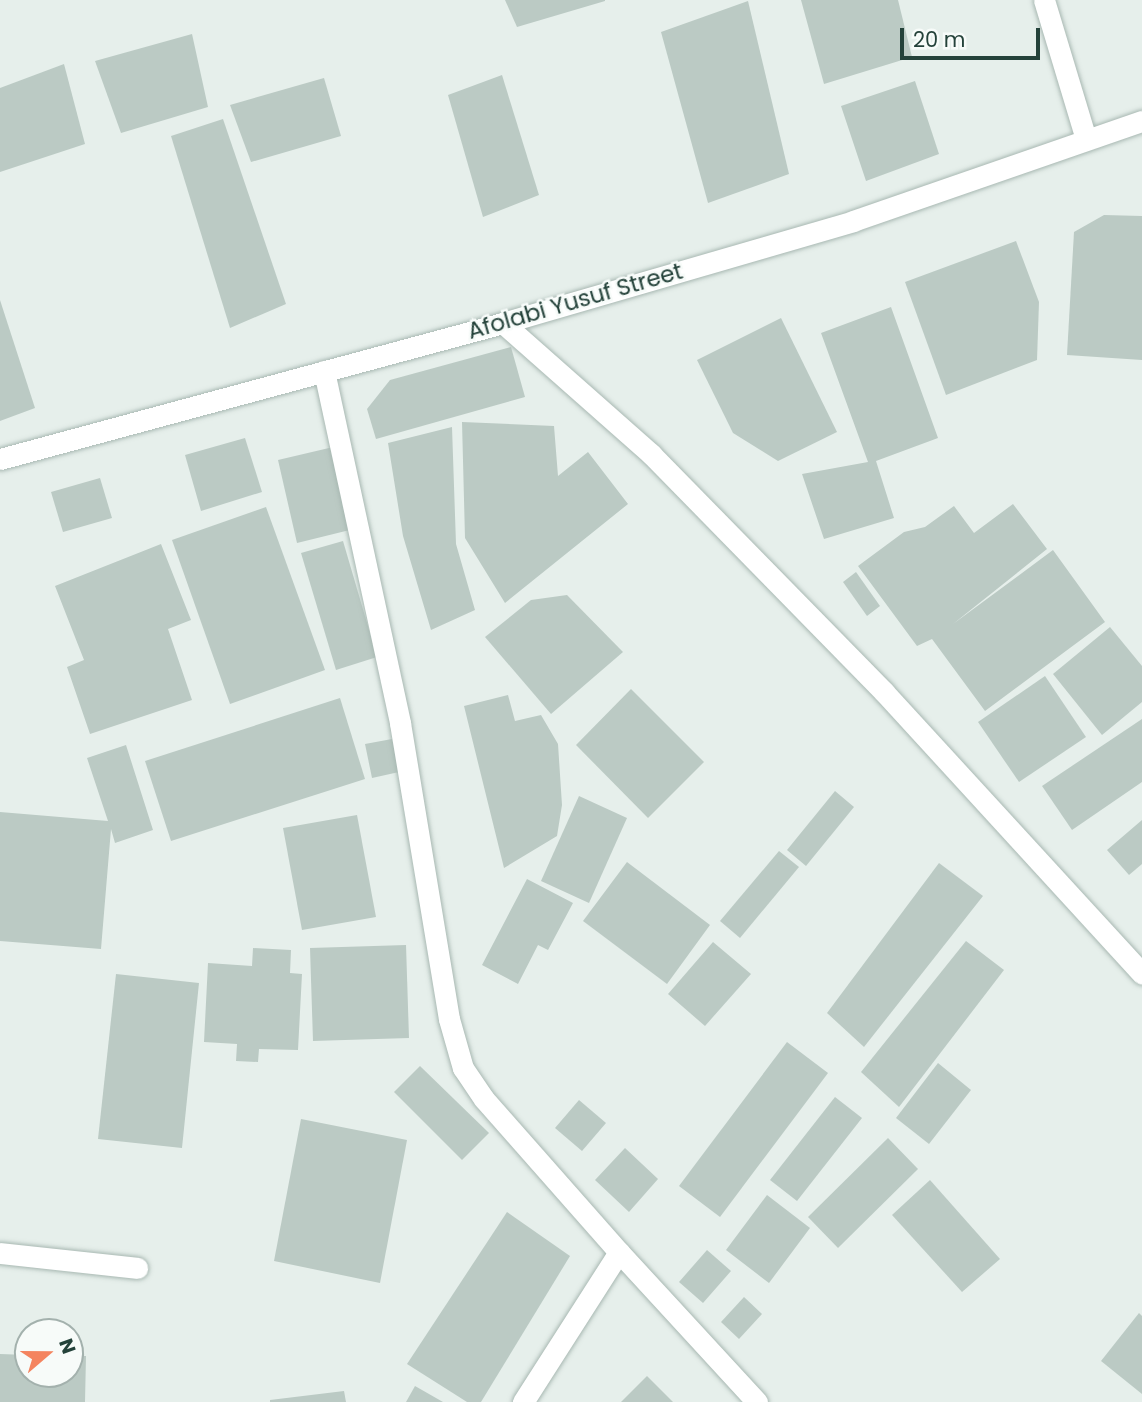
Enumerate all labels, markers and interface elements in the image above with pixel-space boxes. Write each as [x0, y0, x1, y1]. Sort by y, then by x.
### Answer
scale bar [904, 14, 1044, 58]
text: 20 m [913, 25, 966, 54]
street label: Afolabi Yusuf Street [464, 257, 686, 345]
north arrow [14, 1318, 84, 1388]
text: N [52, 1335, 82, 1358]

